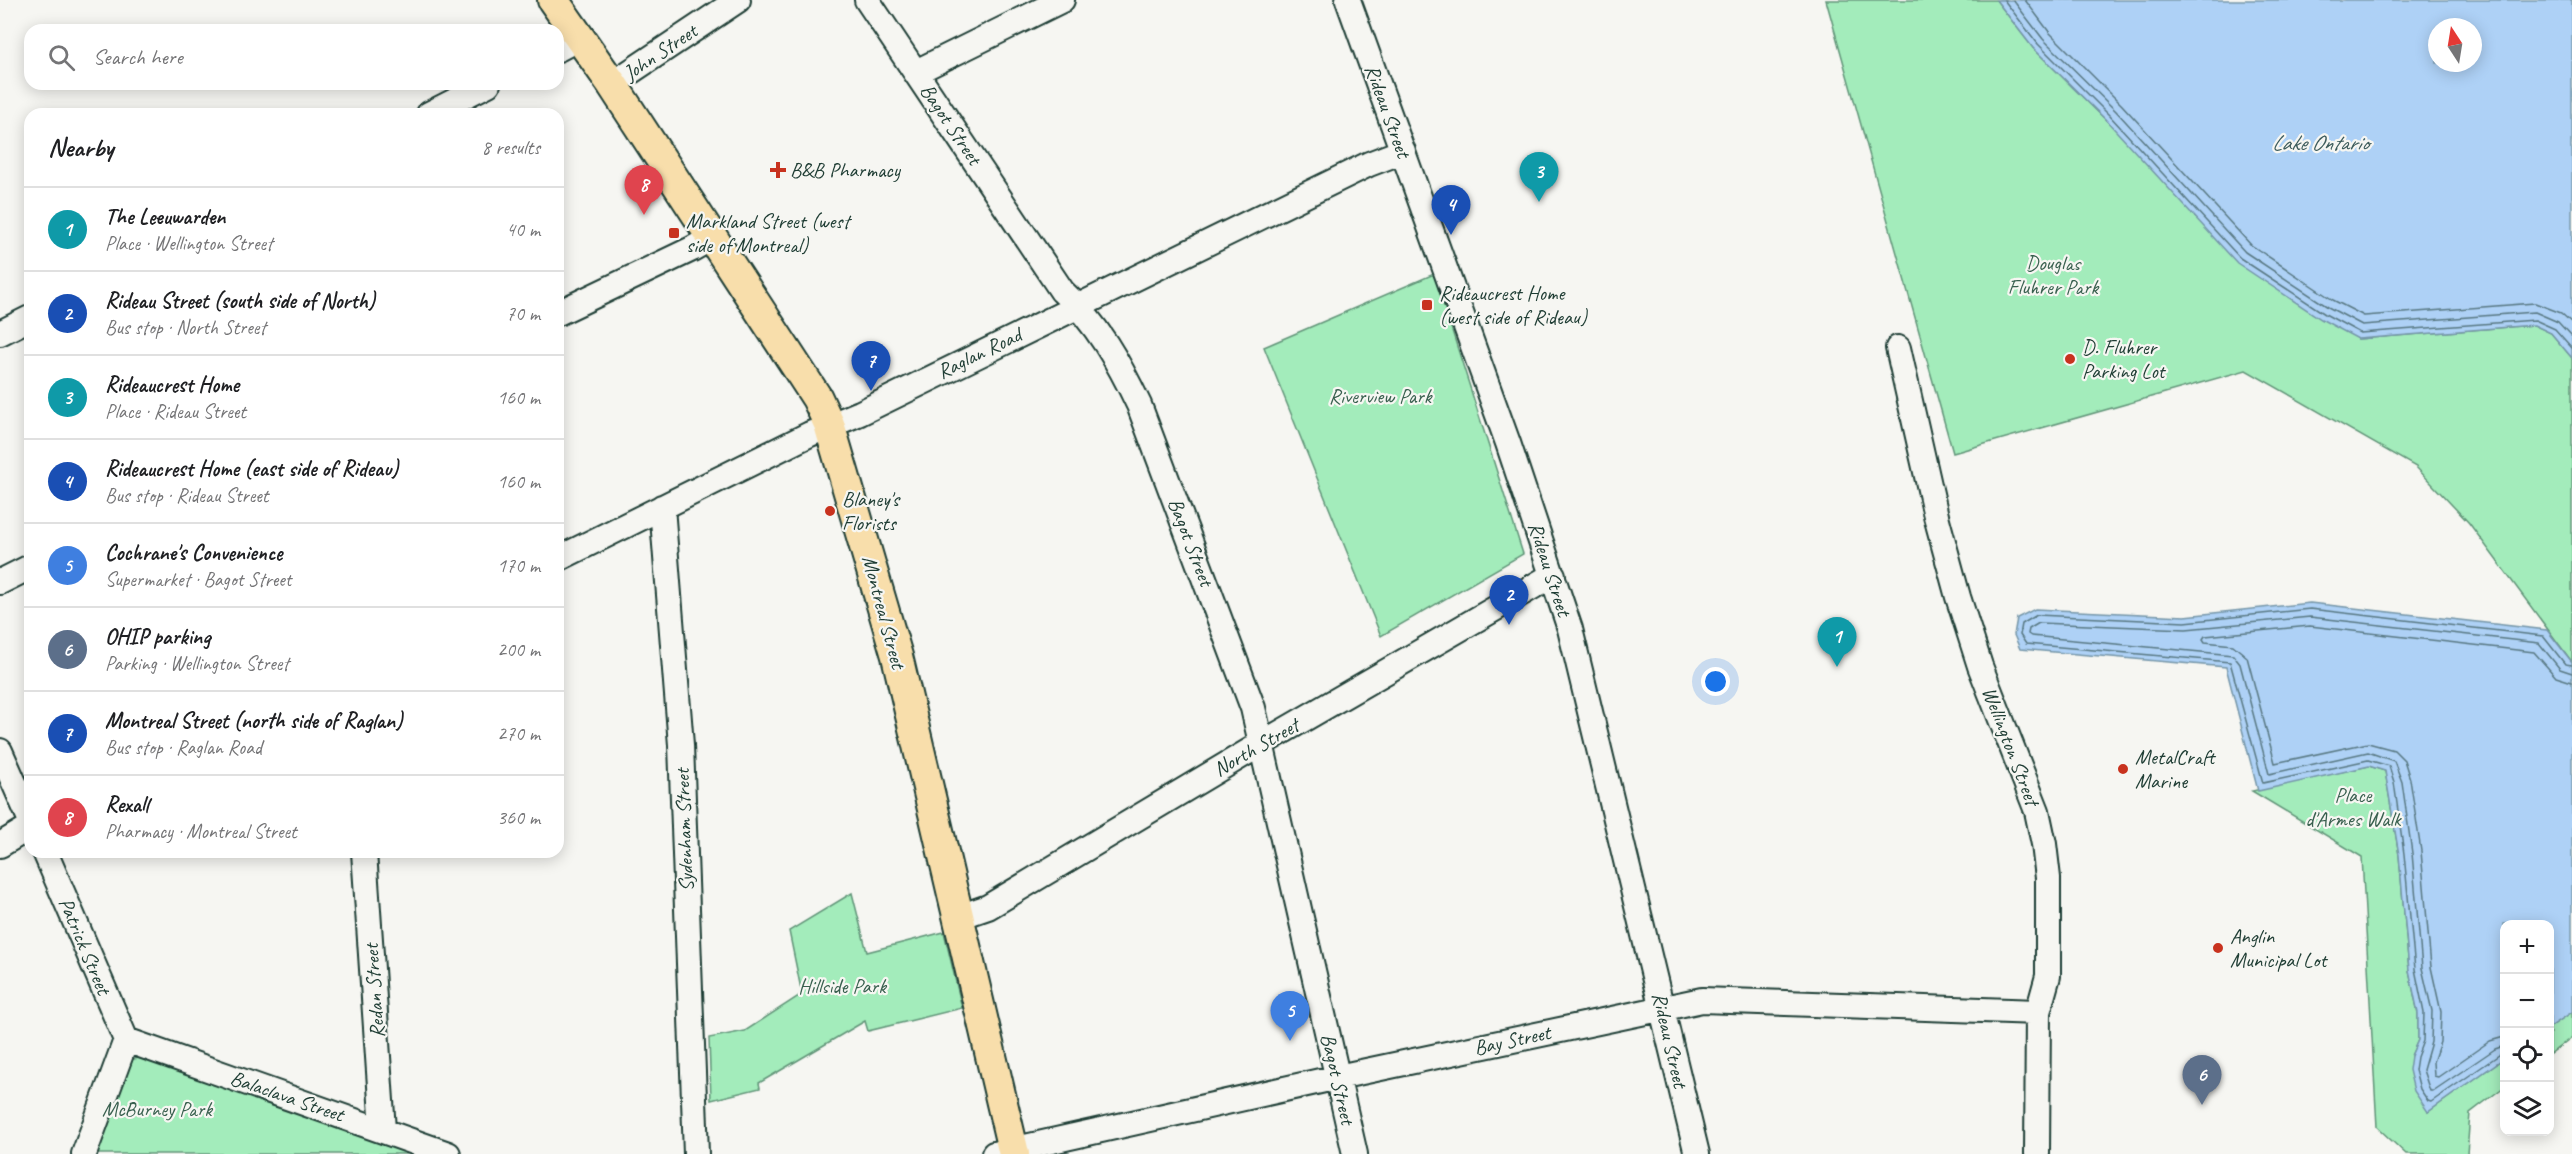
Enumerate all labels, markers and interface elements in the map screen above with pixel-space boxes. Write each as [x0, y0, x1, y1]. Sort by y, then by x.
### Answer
street label: John Street [617, 17, 703, 87]
north arrow [2428, 18, 2482, 72]
search box [24, 24, 564, 90]
icon: search [45, 41, 78, 74]
text: Search here [93, 43, 183, 71]
street label: Rideau Street [1359, 61, 1418, 163]
street label: Bagot Street [914, 78, 989, 171]
water label: Lake Ontario [2272, 129, 2372, 157]
text: Nearby [48, 131, 113, 164]
text: 8 results [481, 135, 540, 160]
pin: 3 [1520, 152, 1558, 202]
place label: B&B Pharmacy [790, 157, 902, 183]
marker: B&B Pharmacy [771, 163, 785, 177]
pin: 8 [624, 166, 664, 215]
pin: 4 [1432, 186, 1470, 235]
text: The Leeuwarden [105, 203, 225, 231]
place label: Markland Street (west side of Montreal) [686, 208, 852, 258]
text: 1 [63, 217, 72, 242]
text: 40 m [506, 217, 540, 242]
marker: Markland Street (west side of Montreal) [667, 226, 681, 240]
text: Place · Wellington Street [105, 231, 273, 256]
park label: Douglas Fluhrer Park [2008, 250, 2100, 300]
place label: Rideaucrest Home (west side of Rideau) [1439, 280, 1588, 330]
text: Rideau Street (south side of North) [105, 287, 375, 315]
marker: Rideaucrest Home (west side of Rideau) [1420, 298, 1434, 312]
text: 2 [63, 301, 72, 326]
text: 70 m [506, 301, 540, 326]
text: Bus stop · North Street [105, 315, 266, 340]
street label: Raglan Road [933, 320, 1029, 384]
place label: D. Fluhrer Parking Lot [2082, 334, 2167, 384]
pin: 7 [852, 342, 890, 391]
marker: D. Fluhrer Parking Lot [2063, 352, 2077, 366]
text: Rideaucrest Home [105, 371, 239, 399]
park label: Riverview Park [1329, 383, 1433, 409]
text: 3 [63, 385, 72, 410]
text: 160 m [497, 385, 540, 410]
text: Place · Rideau Street [105, 399, 246, 424]
text: Rideaucrest Home (east side of Rideau) [105, 455, 398, 483]
text: 4 [63, 469, 72, 494]
text: 160 m [497, 469, 540, 494]
text: Bus stop · Rideau Street [105, 483, 268, 508]
place label: Blaney's Florists [842, 486, 901, 536]
street label: Bagot Street [1162, 494, 1220, 592]
marker: Blaney's Florists [823, 504, 837, 518]
street label: Rideau Street [1523, 519, 1578, 621]
text: Cochrane's Convenience [105, 539, 282, 567]
text: 5 [63, 553, 72, 578]
text: 170 m [497, 553, 540, 578]
street label: Montreal Street [856, 553, 912, 673]
text: Supermarket · Bagot Street [105, 567, 291, 592]
pin: 2 [1490, 576, 1528, 625]
pin: 1 [1818, 618, 1856, 667]
text: OHIP parking [105, 623, 210, 651]
text: 6 [63, 637, 72, 662]
text: 200 m [497, 637, 540, 662]
text: Parking · Wellington Street [105, 651, 289, 676]
your location [1701, 667, 1730, 696]
street label: Wellington Street [1976, 683, 2047, 812]
text: Montreal Street (north side of Raglan) [105, 707, 402, 735]
street label: North Street [1209, 711, 1306, 782]
text: 7 [63, 721, 72, 746]
text: 270 m [497, 721, 540, 746]
text: Bus stop · Raglan Road [105, 735, 262, 760]
place label: MetalCraft Marine [2135, 744, 2216, 794]
marker: MetalCraft Marine [2116, 762, 2130, 776]
street label: Sydenham Street [669, 766, 699, 892]
park label: Place d'Armes Walk [2305, 782, 2402, 832]
text: Rexall [105, 791, 149, 819]
text: 8 [63, 805, 72, 830]
text: 360 m [497, 805, 540, 830]
text: Pharmacy · Montreal Street [105, 819, 297, 844]
street label: Patrick Street [53, 894, 118, 1000]
map controls [2500, 920, 2554, 1136]
button: + [2500, 920, 2554, 974]
place label: Anglin Municipal Lot [2230, 923, 2328, 973]
street label: Redan Street [358, 941, 390, 1039]
marker: Anglin Municipal Lot [2211, 941, 2225, 955]
park label: Hillside Park [798, 973, 887, 999]
button: − [2500, 974, 2554, 1028]
street label: Rideau Street [1646, 990, 1694, 1092]
pin: 5 [1270, 992, 1310, 1041]
street label: Bay Street [1472, 1019, 1554, 1061]
button: locate [2500, 1028, 2554, 1082]
street label: Bagot Street [1315, 1031, 1362, 1129]
pin: 6 [2182, 1056, 2222, 1105]
street label: Balaclava Street [227, 1065, 349, 1128]
button: layers [2500, 1082, 2554, 1136]
park label: McBurney Park [102, 1096, 213, 1122]

